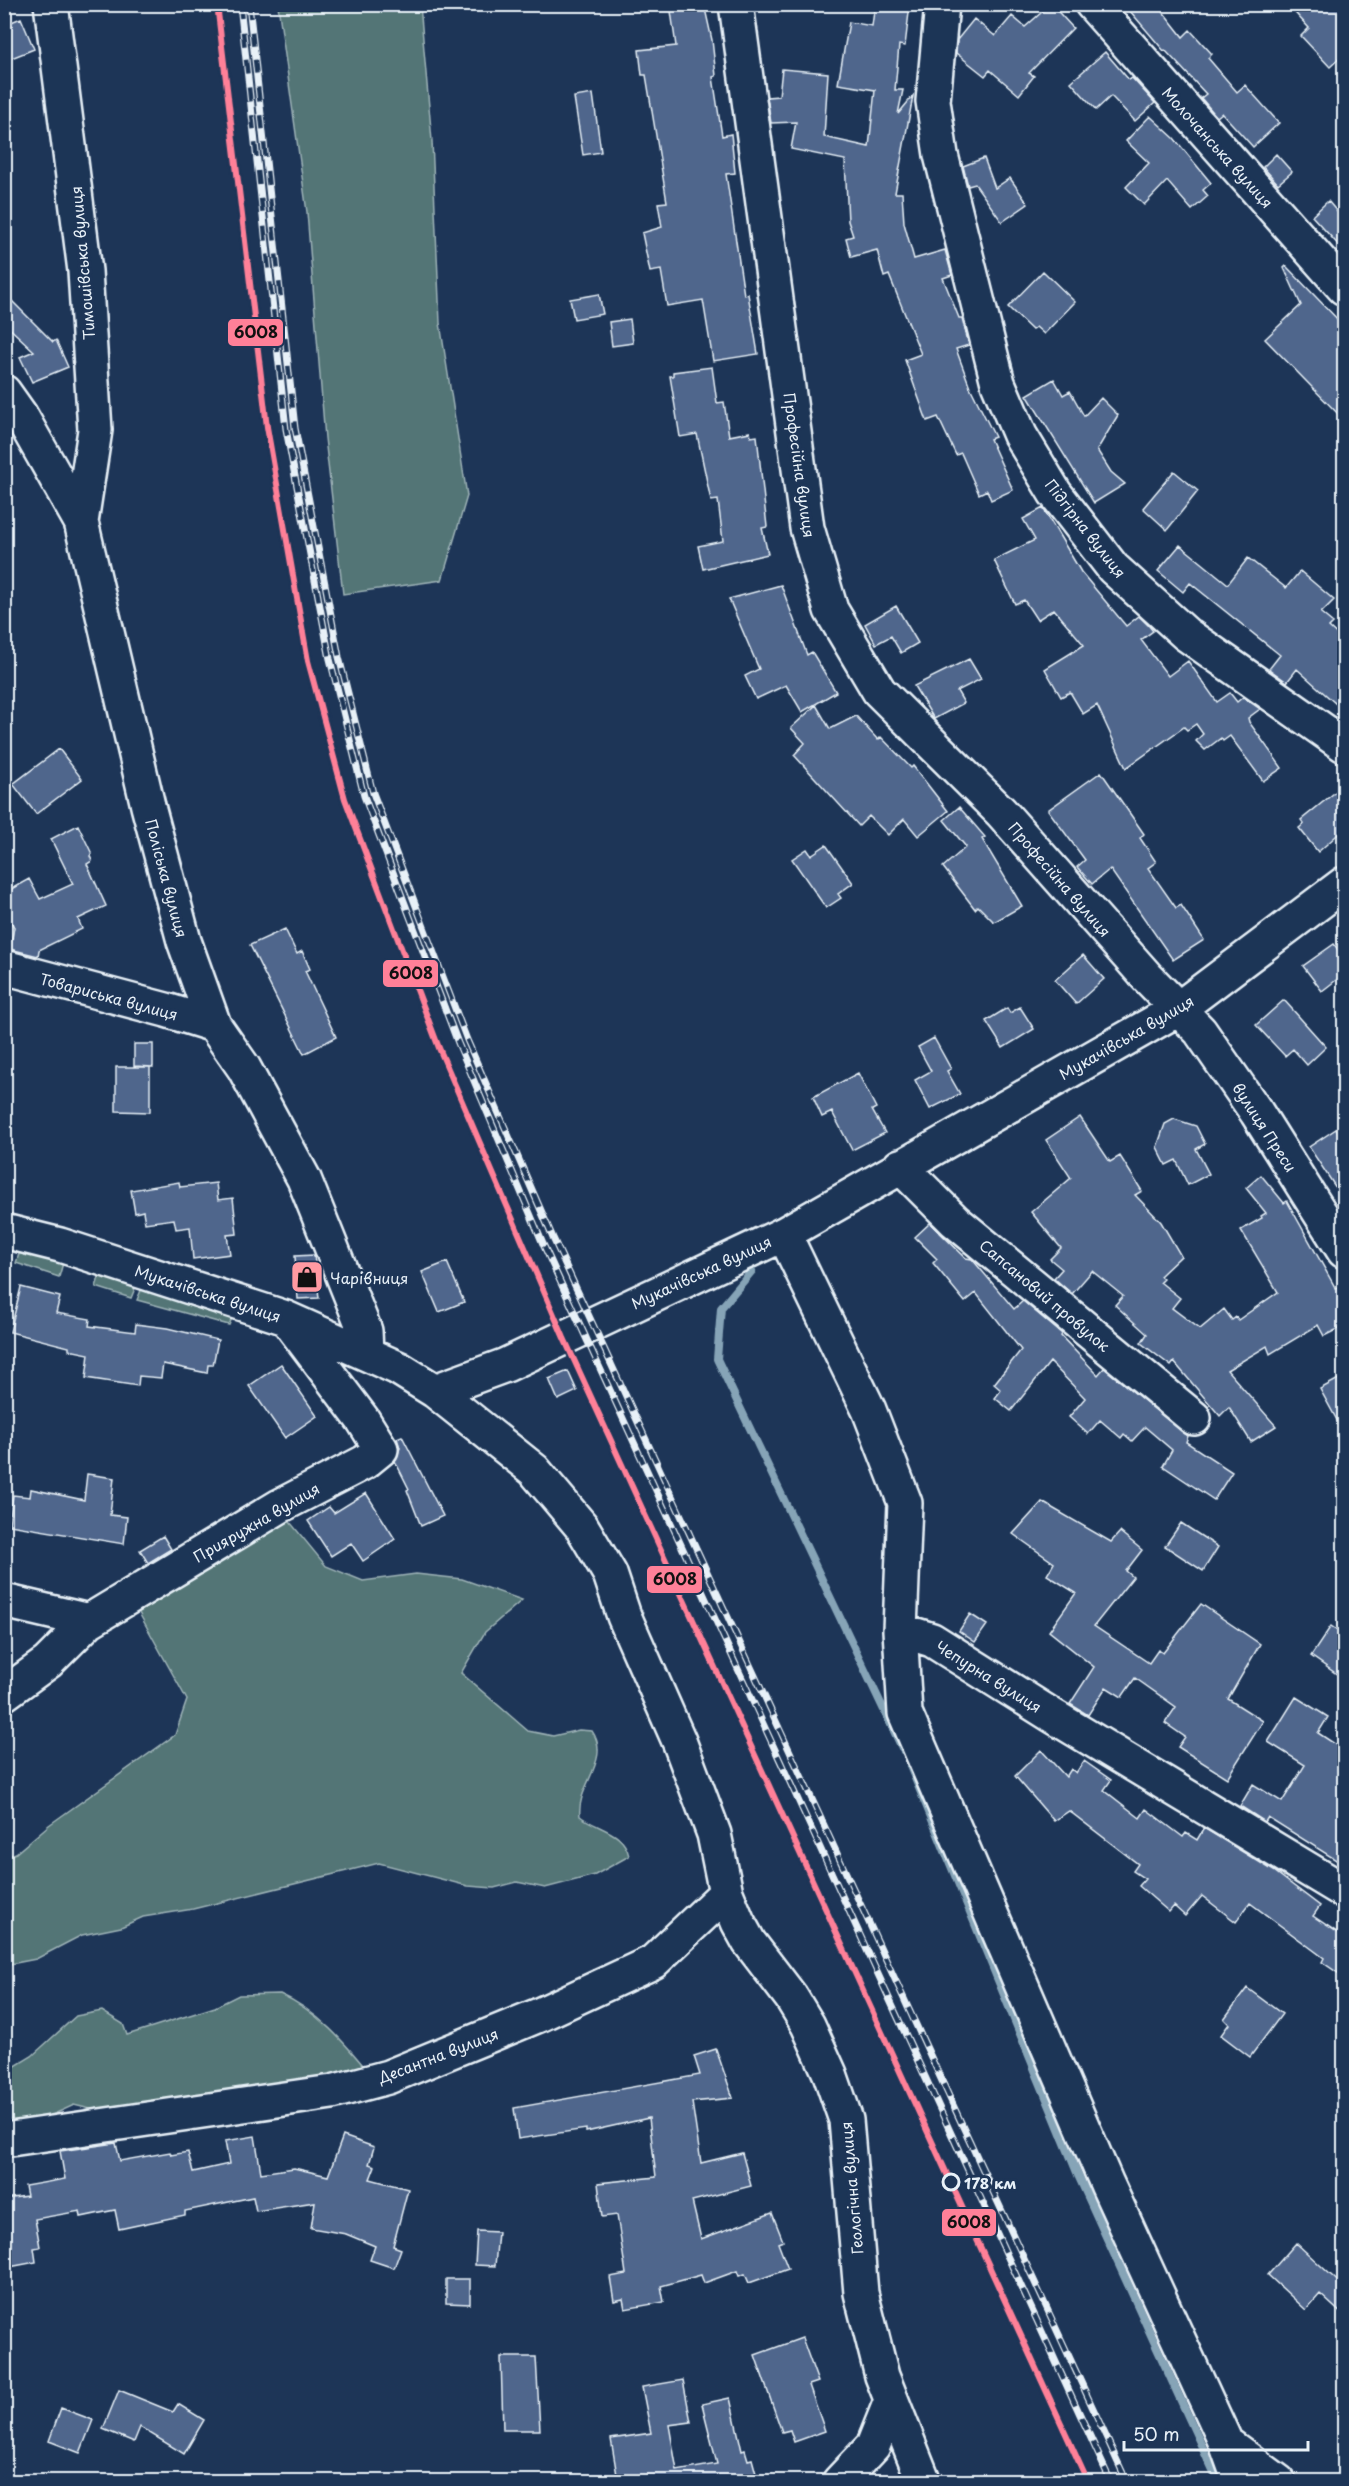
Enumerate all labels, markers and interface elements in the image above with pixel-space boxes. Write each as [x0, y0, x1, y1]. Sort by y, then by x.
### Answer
street label: Молочанська вулиця [1157, 81, 1279, 213]
street label: Тимошівська вулиця [64, 185, 100, 341]
line badge: 6008 [227, 318, 284, 347]
text: 6008 [234, 319, 278, 343]
street label: Професійна вулиця [778, 391, 822, 539]
street label: Підгірна вулиця [1040, 474, 1132, 582]
street label: Поліська вулиця [140, 816, 194, 940]
street label: Професійна вулиця [1003, 816, 1117, 942]
line badge: 6008 [382, 959, 439, 988]
text: 6008 [389, 960, 433, 984]
street label: Товариська вулиця [38, 967, 180, 1025]
street label: Мукачівська вулиця [1054, 989, 1198, 1085]
street label: вулиця Преси [1227, 1078, 1303, 1176]
street label: Мукачівська вулиця [627, 1229, 775, 1315]
street label: Сапсановий провулок [975, 1233, 1115, 1357]
street label: Мукачівська вулиця [132, 1259, 284, 1327]
shop icon: Чарівниця [289, 1259, 325, 1295]
place label: Чарівниця [330, 1266, 408, 1289]
street label: Прияружна вулиця [188, 1476, 324, 1568]
line badge: 6008 [646, 1565, 703, 1594]
text: 6008 [653, 1566, 697, 1590]
street label: Чепурна вулиця [932, 1634, 1046, 1718]
street label: Десантна вулиця [374, 2022, 501, 2089]
street label: Геологічна вулиця [834, 2121, 868, 2255]
place label: 178 км [964, 2171, 1017, 2194]
marker: 178 км [942, 2173, 960, 2191]
line badge: 6008 [941, 2208, 997, 2237]
text: 6008 [947, 2209, 991, 2233]
scale bar [1124, 2414, 1308, 2452]
text: 50 m [1133, 2420, 1180, 2447]

